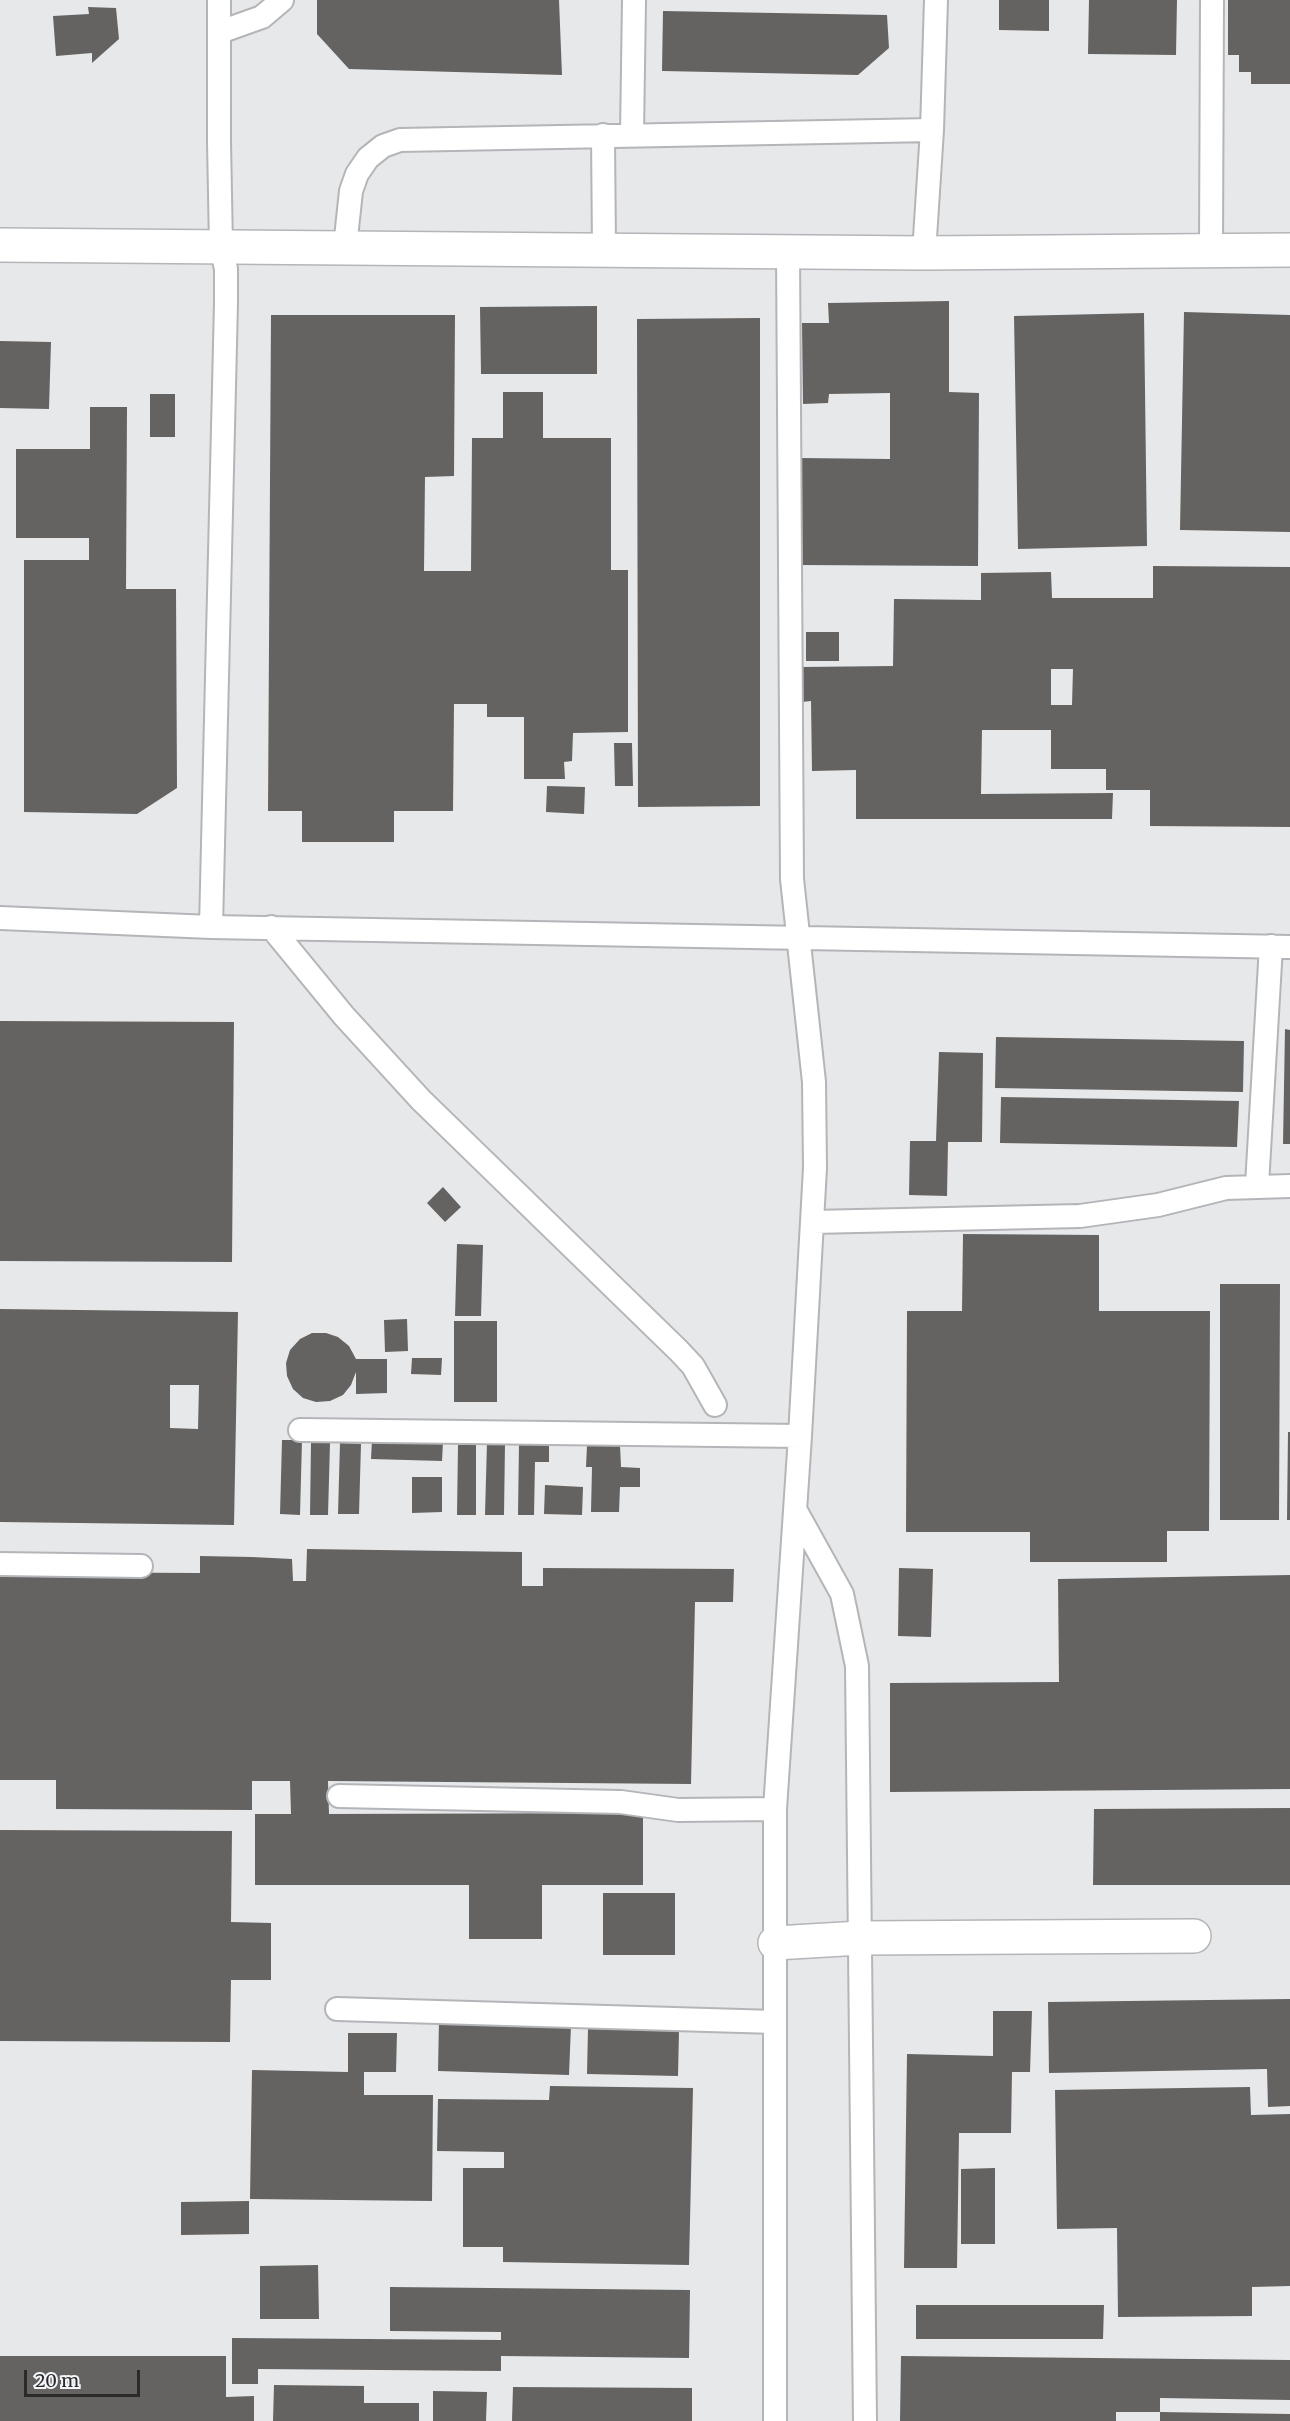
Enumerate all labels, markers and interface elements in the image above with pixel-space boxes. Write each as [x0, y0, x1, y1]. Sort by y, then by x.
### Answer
scale bar [27, 2358, 142, 2396]
text: 20 m [35, 2369, 79, 2392]

